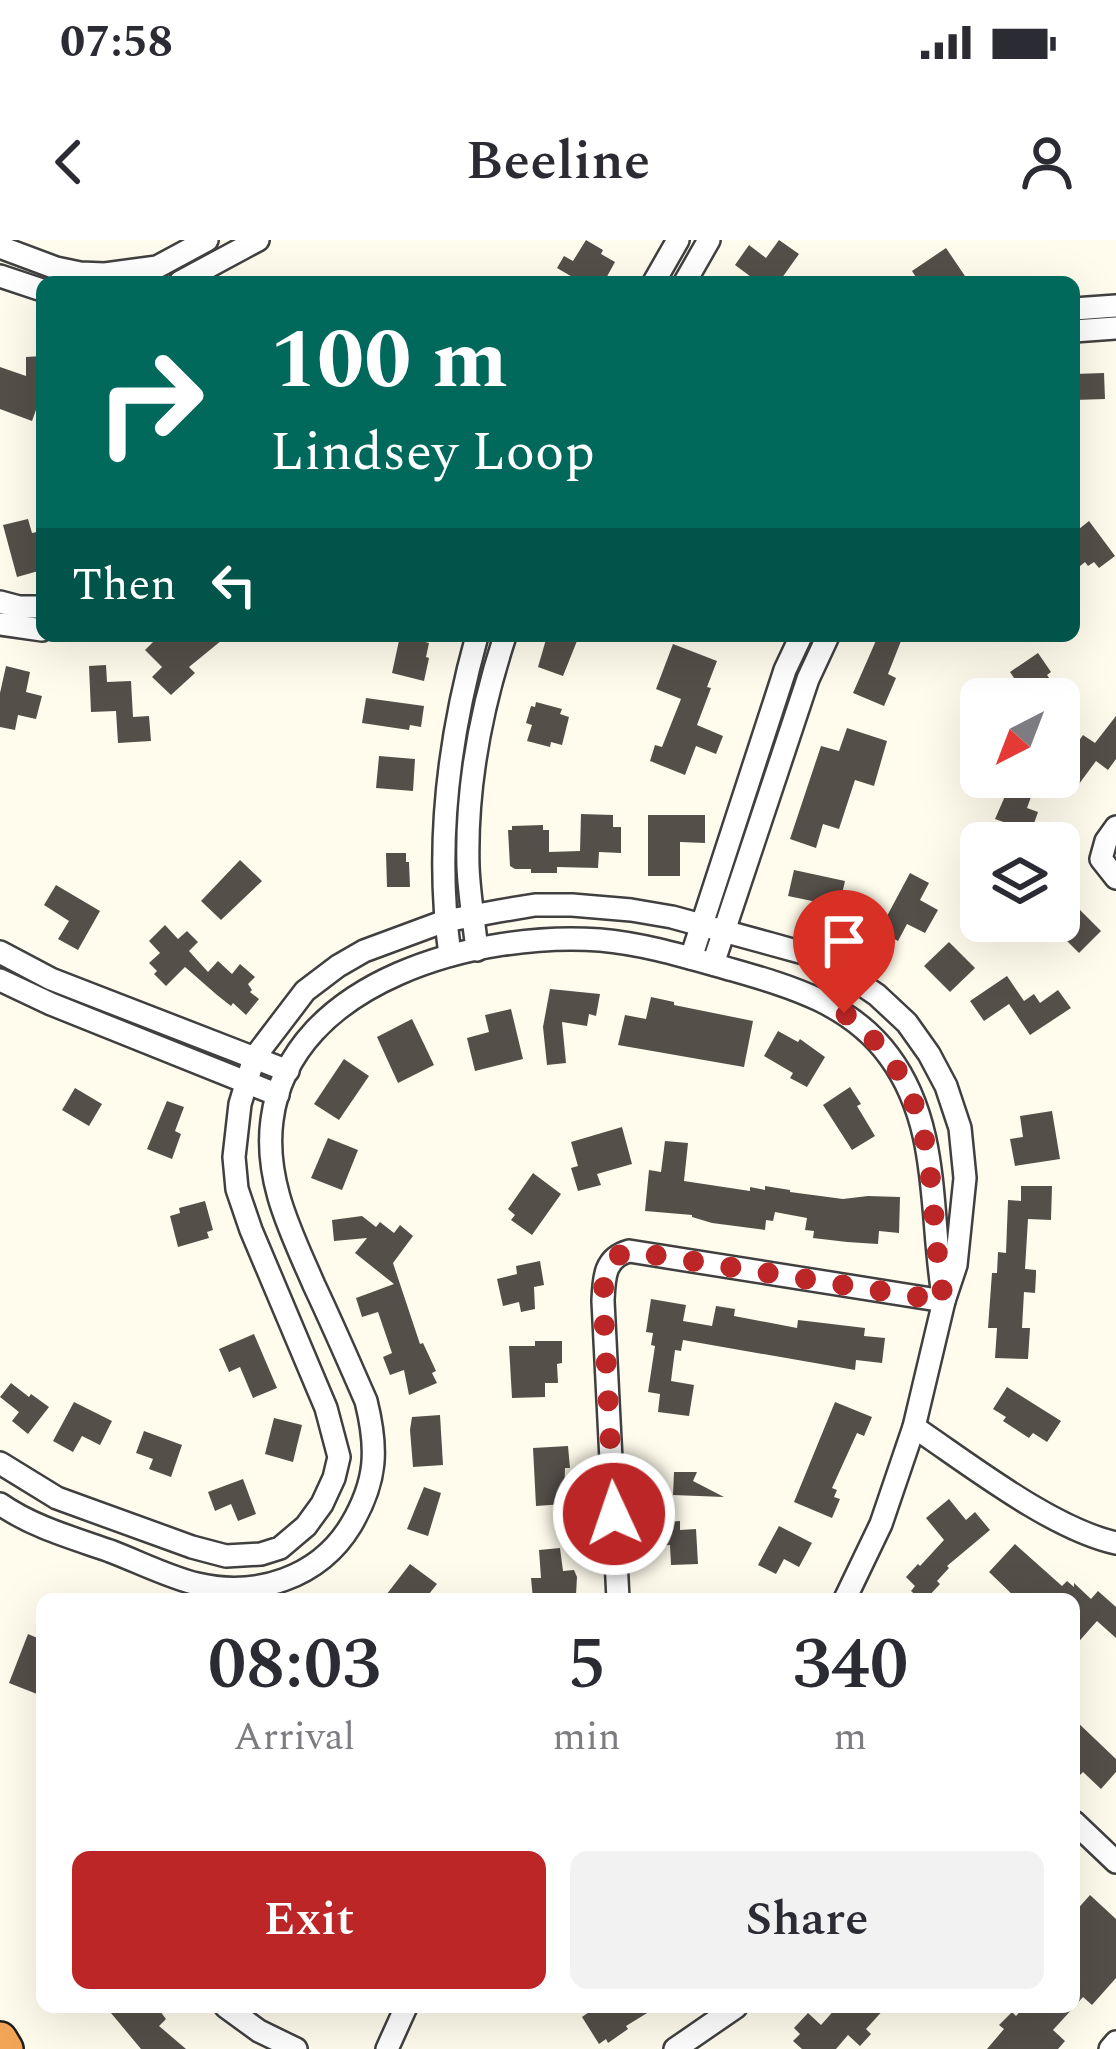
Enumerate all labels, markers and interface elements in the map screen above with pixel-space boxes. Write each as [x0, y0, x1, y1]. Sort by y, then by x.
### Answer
text: 07:58 [60, 8, 173, 77]
text: Beeline [466, 121, 650, 203]
icon: back [36, 129, 102, 195]
icon: person [1014, 129, 1080, 195]
text: 100 m [270, 297, 508, 425]
icon: right [72, 324, 228, 480]
text: Lindsey Loop [270, 412, 595, 494]
text: Then [72, 551, 177, 620]
icon: left [201, 552, 267, 618]
north arrow [960, 678, 1080, 798]
map controls [960, 678, 1080, 942]
button: layers [960, 822, 1080, 942]
pin [793, 890, 895, 1013]
icon: arrive [811, 908, 877, 974]
position arrow [551, 1451, 677, 1577]
text: 08:03 [208, 1611, 381, 1720]
text: 5 [567, 1611, 606, 1720]
text: 340 [793, 1611, 908, 1720]
text: Arrival [234, 1708, 355, 1767]
text: min [553, 1708, 621, 1767]
text: m [834, 1708, 867, 1767]
button: Exit [72, 1851, 546, 1989]
button: Share [570, 1851, 1044, 1989]

